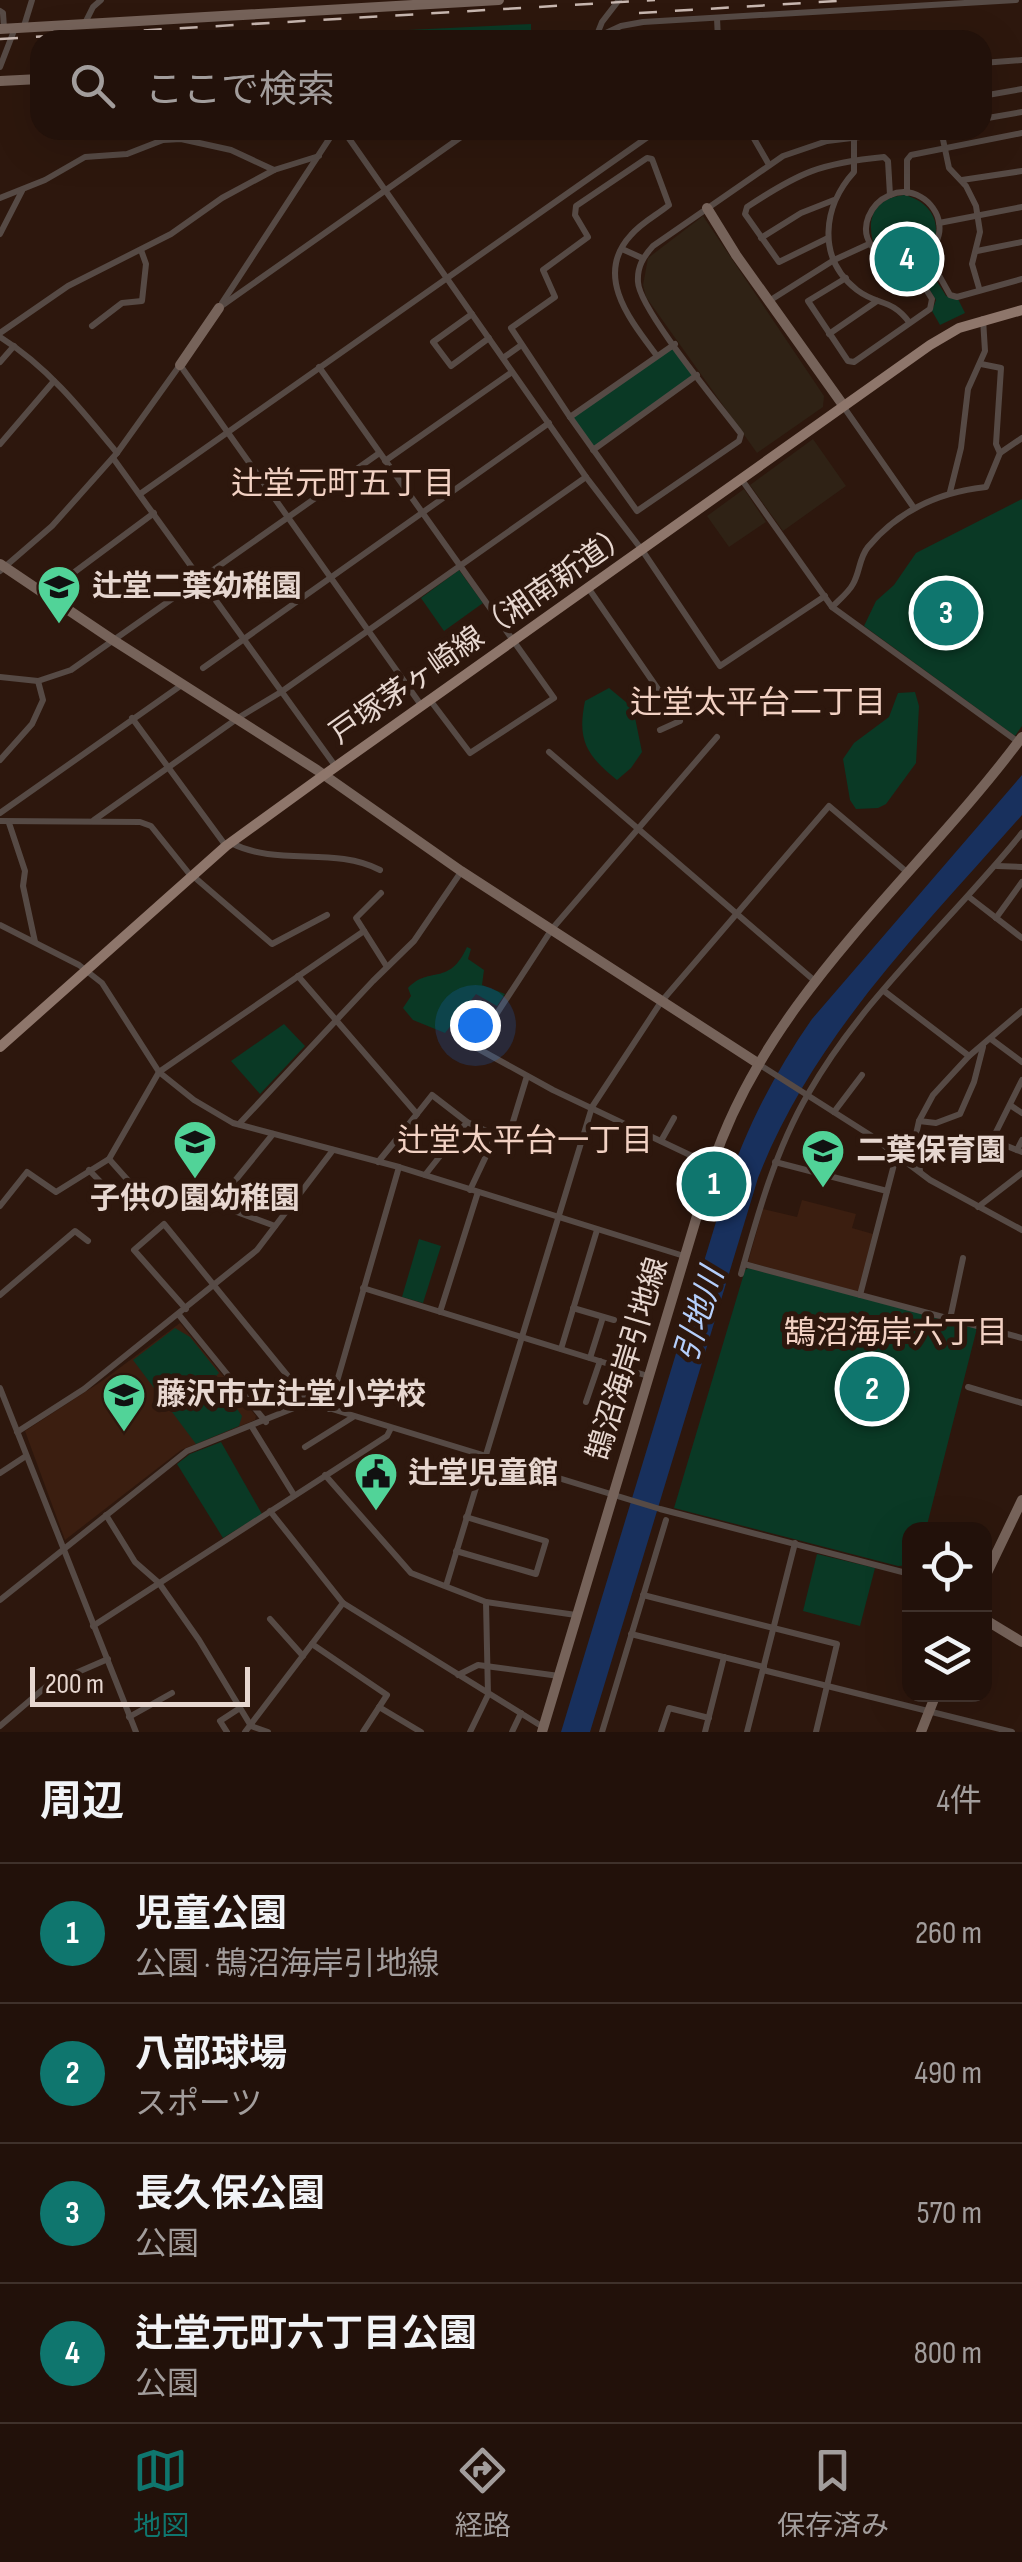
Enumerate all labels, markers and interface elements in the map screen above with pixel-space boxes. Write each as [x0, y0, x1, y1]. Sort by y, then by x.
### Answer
search box [30, 30, 992, 140]
icon: search [65, 58, 120, 113]
text: ここで検索 [145, 68, 335, 113]
pin: 4 [874, 222, 940, 296]
district label: 辻堂元町五丁目 [231, 465, 455, 504]
street label: 戸塚茅ヶ崎線（湘南新道） [323, 516, 639, 752]
school or university icon: 辻堂二葉幼稚園 [36, 564, 82, 625]
place label: 辻堂二葉幼稚園 [92, 569, 302, 605]
pin: 3 [914, 576, 978, 650]
district label: 辻堂太平台二丁目 [630, 684, 886, 723]
your location [450, 1000, 501, 1051]
school or university icon: 子供の園幼稚園 [172, 1119, 218, 1180]
district label: 辻堂太平台一丁目 [397, 1122, 653, 1161]
school or university icon: 二葉保育園 [800, 1128, 846, 1189]
place label: 二葉保育園 [856, 1133, 1006, 1169]
pin: 1 [682, 1146, 746, 1222]
place label: 子供の園幼稚園 [90, 1181, 300, 1217]
street label: 鵠沼海岸引地線 [580, 1253, 676, 1465]
water label: 引地川 [667, 1261, 734, 1367]
district label: 鵠沼海岸六丁目 [784, 1314, 1008, 1353]
pin: 2 [840, 1352, 904, 1426]
school or university icon: 藤沢市立辻堂小学校 [101, 1372, 147, 1433]
place label: 藤沢市立辻堂小学校 [156, 1377, 426, 1413]
public building icon: 辻堂児童館 [353, 1451, 399, 1512]
place label: 辻堂児童館 [408, 1456, 558, 1492]
map controls [902, 1522, 992, 1702]
button: locate [902, 1522, 992, 1612]
button: layers [902, 1612, 992, 1702]
scale bar [30, 1662, 250, 1706]
text: 200 m [45, 1668, 104, 1701]
text: 周辺 [40, 1777, 124, 1828]
text: 4件 [937, 1782, 982, 1821]
text: 児童公園 [135, 1892, 287, 1937]
text: 1 [66, 1914, 79, 1953]
text: 260 m [915, 1914, 982, 1953]
text: 公園 · 鵠沼海岸引地線 [135, 1945, 440, 1984]
text: 八部球場 [135, 2032, 287, 2077]
text: 2 [65, 2054, 80, 2093]
text: 490 m [914, 2054, 982, 2093]
text: スポーツ [135, 2085, 262, 2124]
text: 長久保公園 [135, 2172, 325, 2217]
text: 3 [65, 2194, 80, 2233]
text: 570 m [917, 2194, 982, 2233]
text: 公園 [135, 2225, 199, 2264]
text: 辻堂元町六丁目公園 [135, 2312, 477, 2357]
text: 4 [65, 2334, 80, 2373]
text: 800 m [914, 2334, 982, 2373]
text: 公園 [135, 2365, 199, 2404]
tab: 地図 [133, 2443, 189, 2543]
tab: 経路 [455, 2443, 511, 2543]
tab: 保存済み [777, 2443, 889, 2543]

